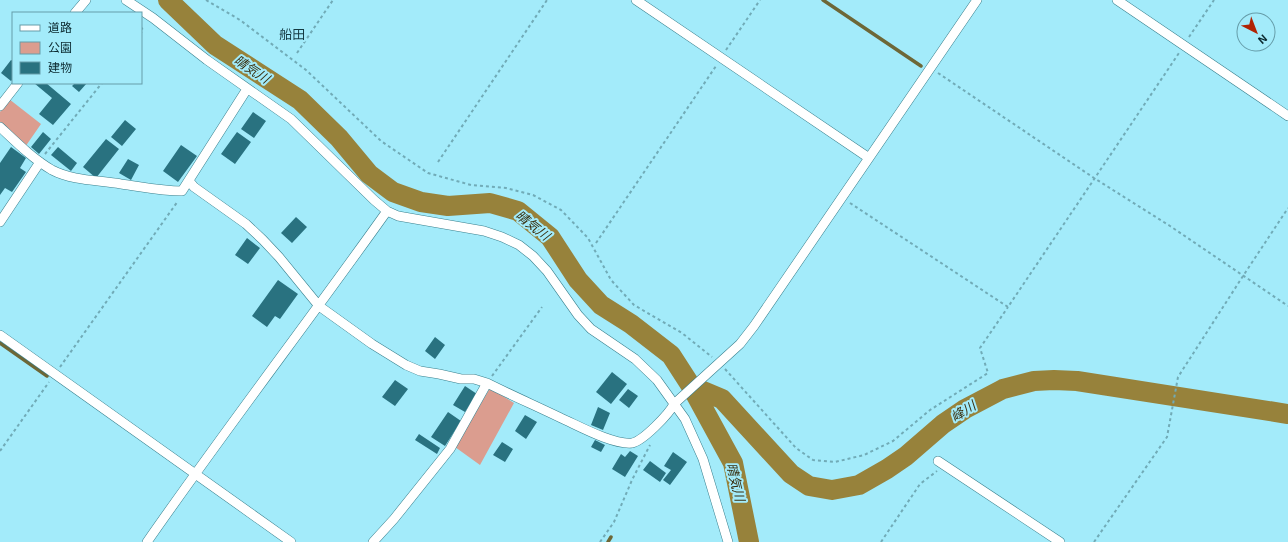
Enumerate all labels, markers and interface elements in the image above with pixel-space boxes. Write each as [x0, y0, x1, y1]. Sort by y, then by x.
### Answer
legend [12, 12, 142, 84]
north arrow [1236, 12, 1276, 52]
text: 道路 [48, 20, 72, 34]
district label: 船田 [279, 26, 305, 42]
text: N [1256, 32, 1270, 47]
text: 公園 [48, 40, 72, 54]
water label: 晴気川 [231, 52, 274, 87]
text: 建物 [48, 60, 72, 74]
water label: 晴気川 [513, 207, 555, 245]
water label: 峰川 [948, 396, 980, 425]
water label: 晴気川 [724, 461, 749, 505]

